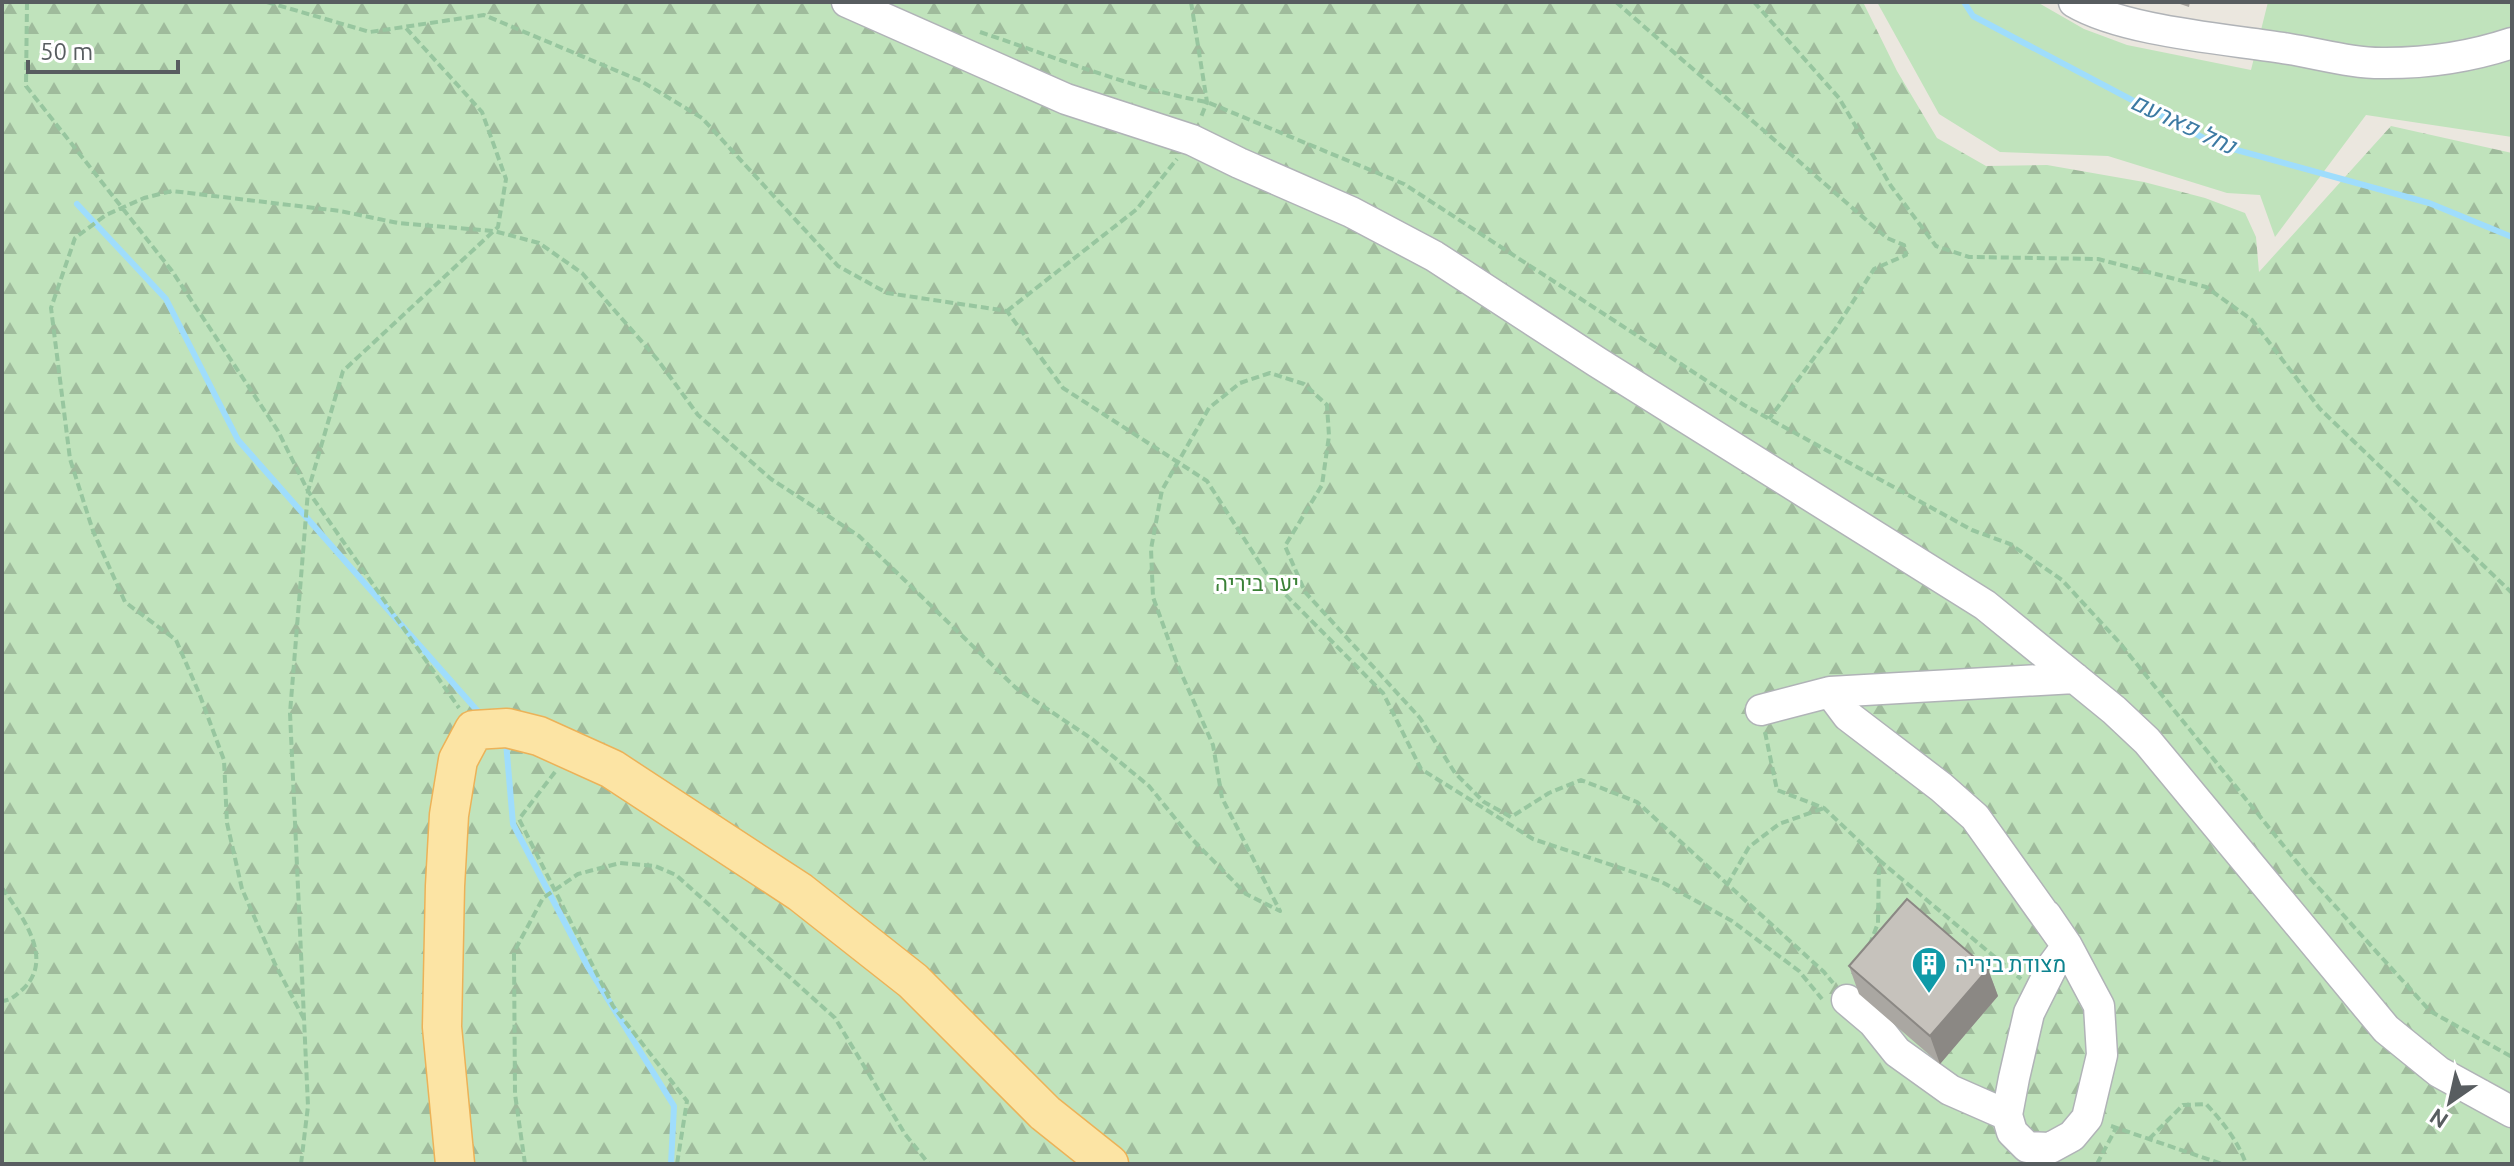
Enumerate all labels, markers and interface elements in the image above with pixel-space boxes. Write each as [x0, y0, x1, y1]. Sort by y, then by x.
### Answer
scale bar [28, 24, 178, 74]
text: 50 m [40, 38, 93, 65]
water label: נחל פארעם [2127, 88, 2242, 161]
park label: יער ביריה [1215, 570, 1299, 595]
building icon: מצודת ביריה [1910, 945, 1948, 995]
place label: מצודת ביריה [1955, 951, 2066, 976]
north arrow [2410, 1062, 2490, 1142]
text: N [2425, 1104, 2452, 1134]

